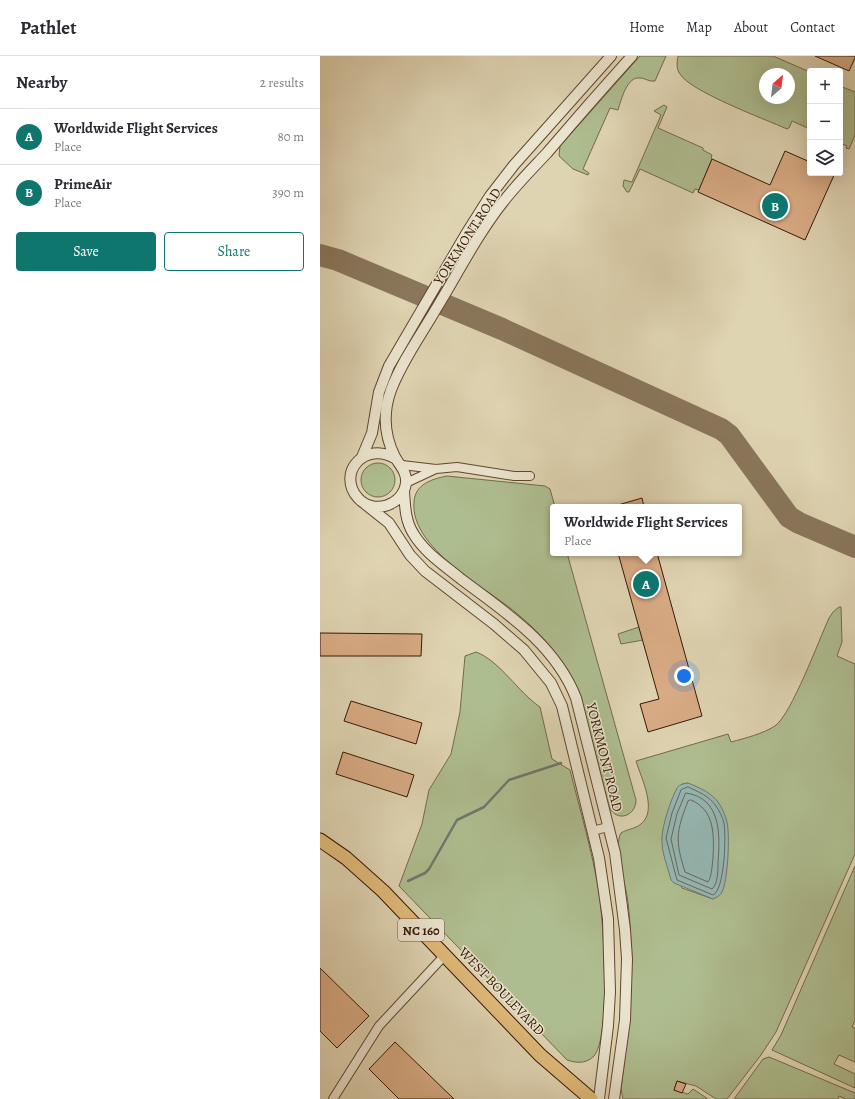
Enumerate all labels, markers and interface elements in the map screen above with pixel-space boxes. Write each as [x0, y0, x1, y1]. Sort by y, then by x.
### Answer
text: Pathlet [20, 15, 76, 41]
text: Home [629, 18, 664, 37]
text: Map [686, 18, 712, 37]
text: About [734, 18, 768, 37]
text: Contact [790, 18, 835, 37]
north arrow [759, 68, 795, 104]
map controls [807, 68, 843, 176]
button: + [807, 68, 843, 104]
text: Nearby [16, 71, 67, 94]
text: 2 results [260, 74, 304, 91]
button: − [807, 104, 843, 140]
text: Worldwide Flight Services [54, 118, 218, 138]
text: A [25, 128, 33, 145]
text: 80 m [277, 128, 304, 145]
text: Place [54, 138, 82, 155]
button: layers [807, 140, 843, 176]
text: PrimeAir [54, 174, 112, 194]
text: B [25, 184, 33, 201]
text: 390 m [272, 184, 304, 201]
street label: YORKMONT ROAD [428, 184, 506, 289]
pin: B [762, 191, 788, 221]
text: Place [54, 194, 82, 211]
button: Save [16, 232, 156, 271]
button: Share [164, 232, 304, 271]
popup [550, 504, 742, 556]
text: Worldwide Flight Services [564, 512, 728, 532]
text: Place [564, 532, 592, 549]
pin: A [633, 569, 659, 599]
your location [674, 666, 694, 686]
street label: YORKMONT ROAD [582, 700, 627, 814]
road number: NC 160 [398, 919, 444, 941]
street label: WEST BOULEVARD [454, 942, 549, 1040]

